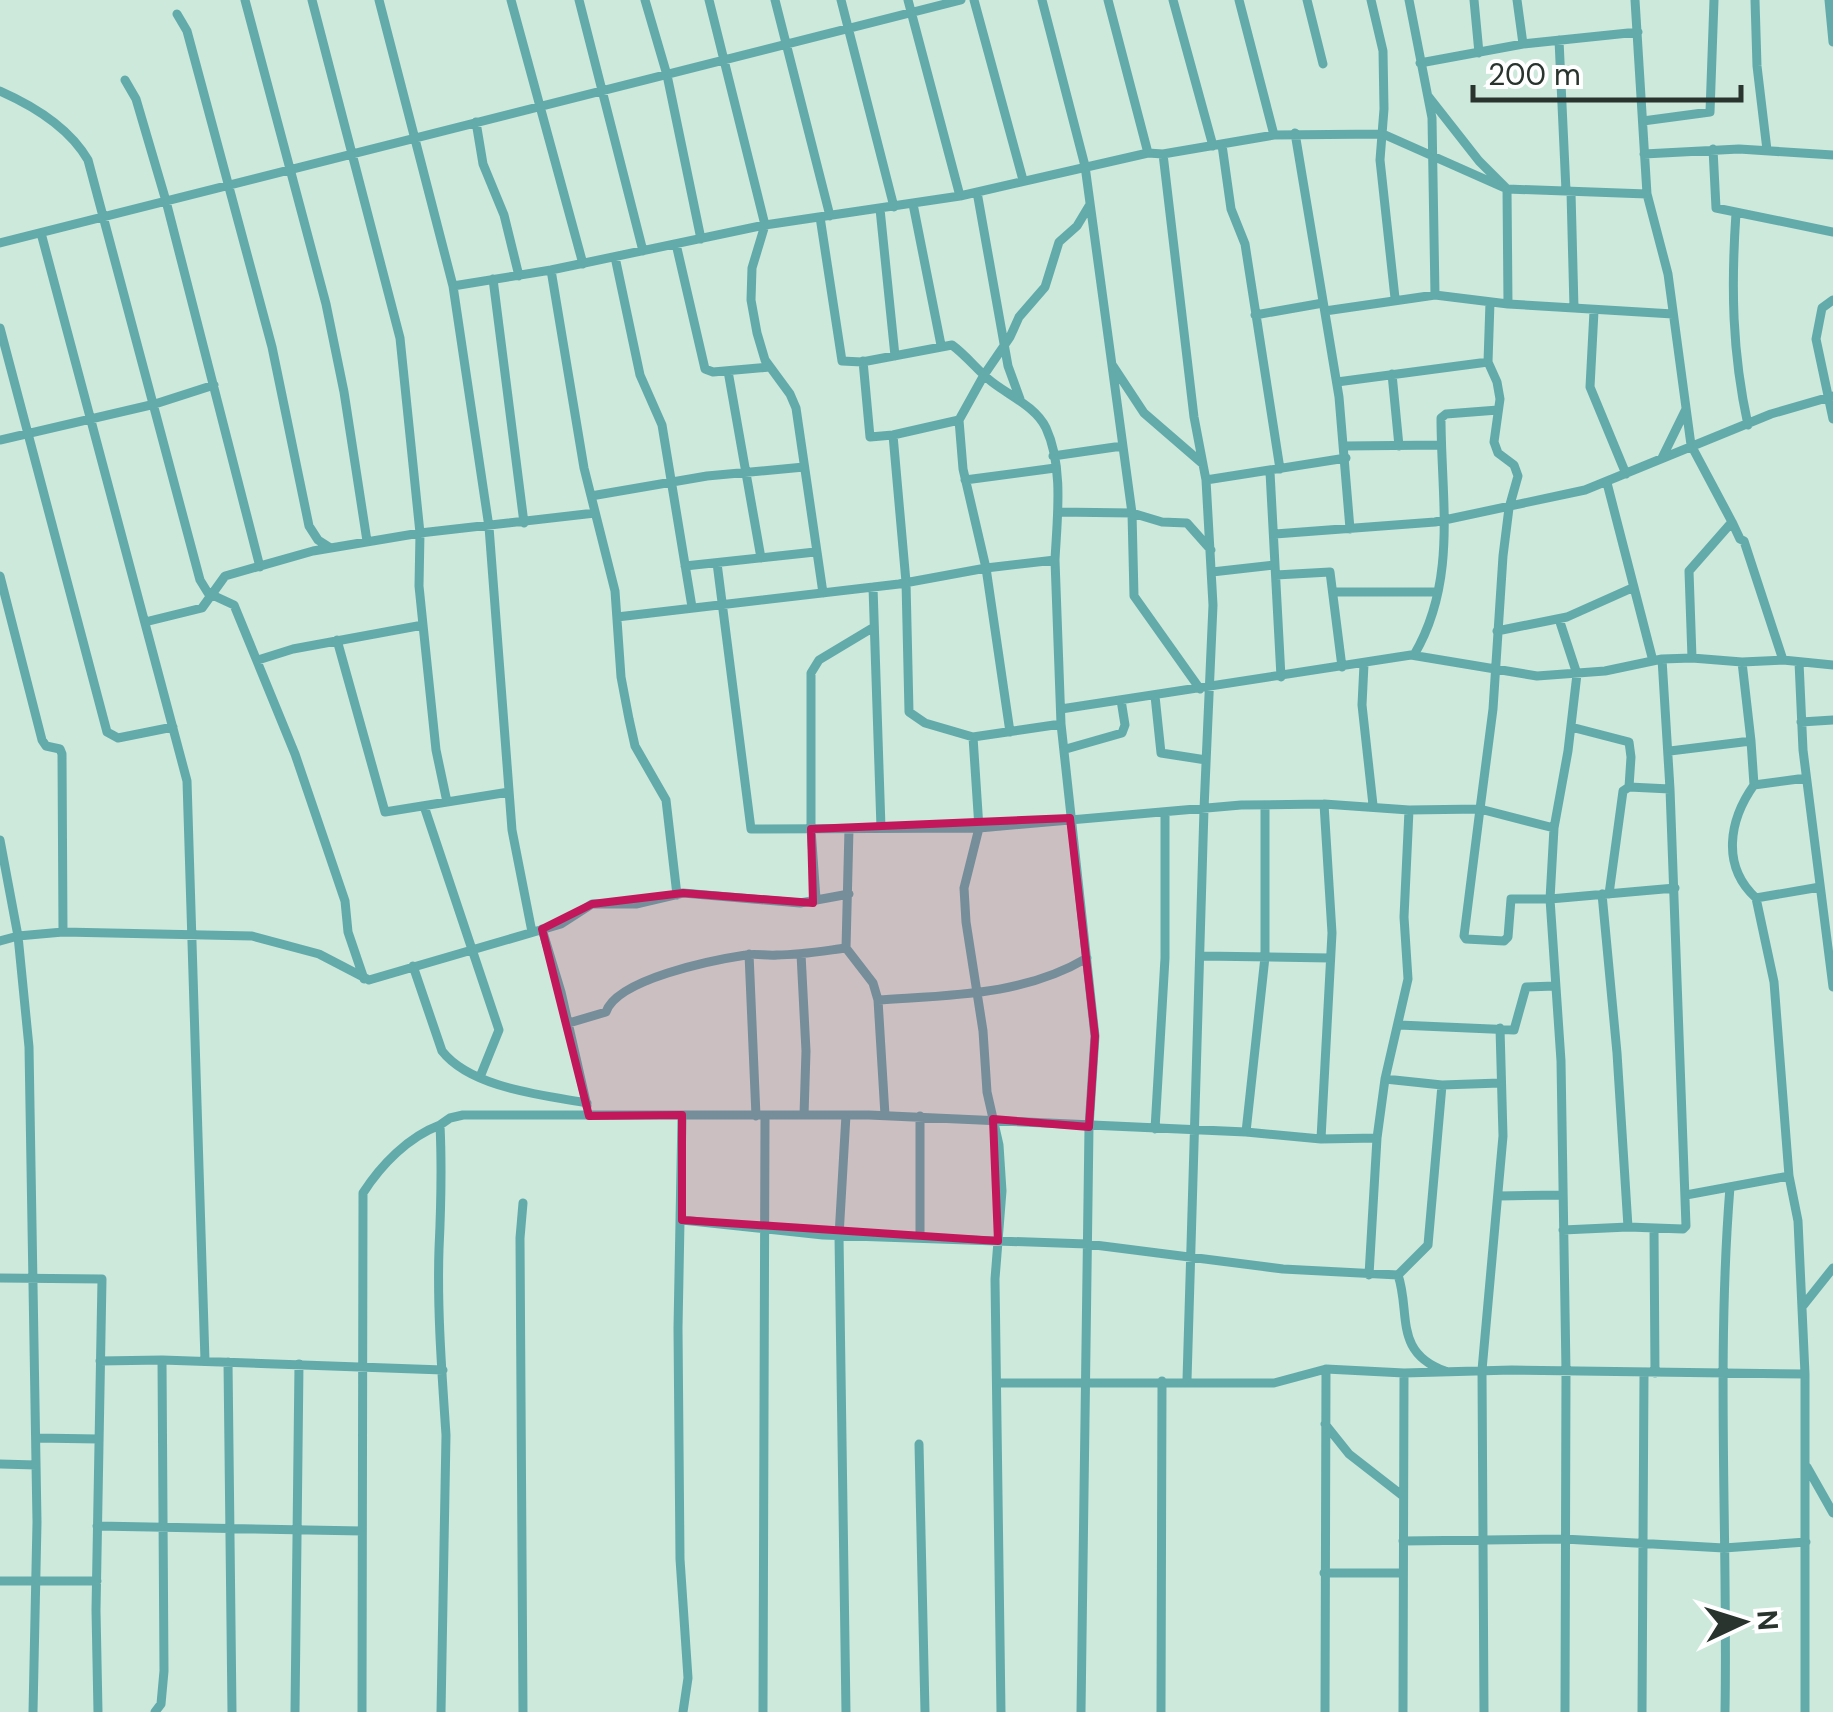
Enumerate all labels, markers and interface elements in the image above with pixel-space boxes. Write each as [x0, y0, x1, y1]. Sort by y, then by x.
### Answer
scale bar [1473, 40, 1740, 102]
text: 200 m [1488, 55, 1581, 94]
north arrow [1693, 1572, 1793, 1672]
text: N [1748, 1609, 1787, 1632]

